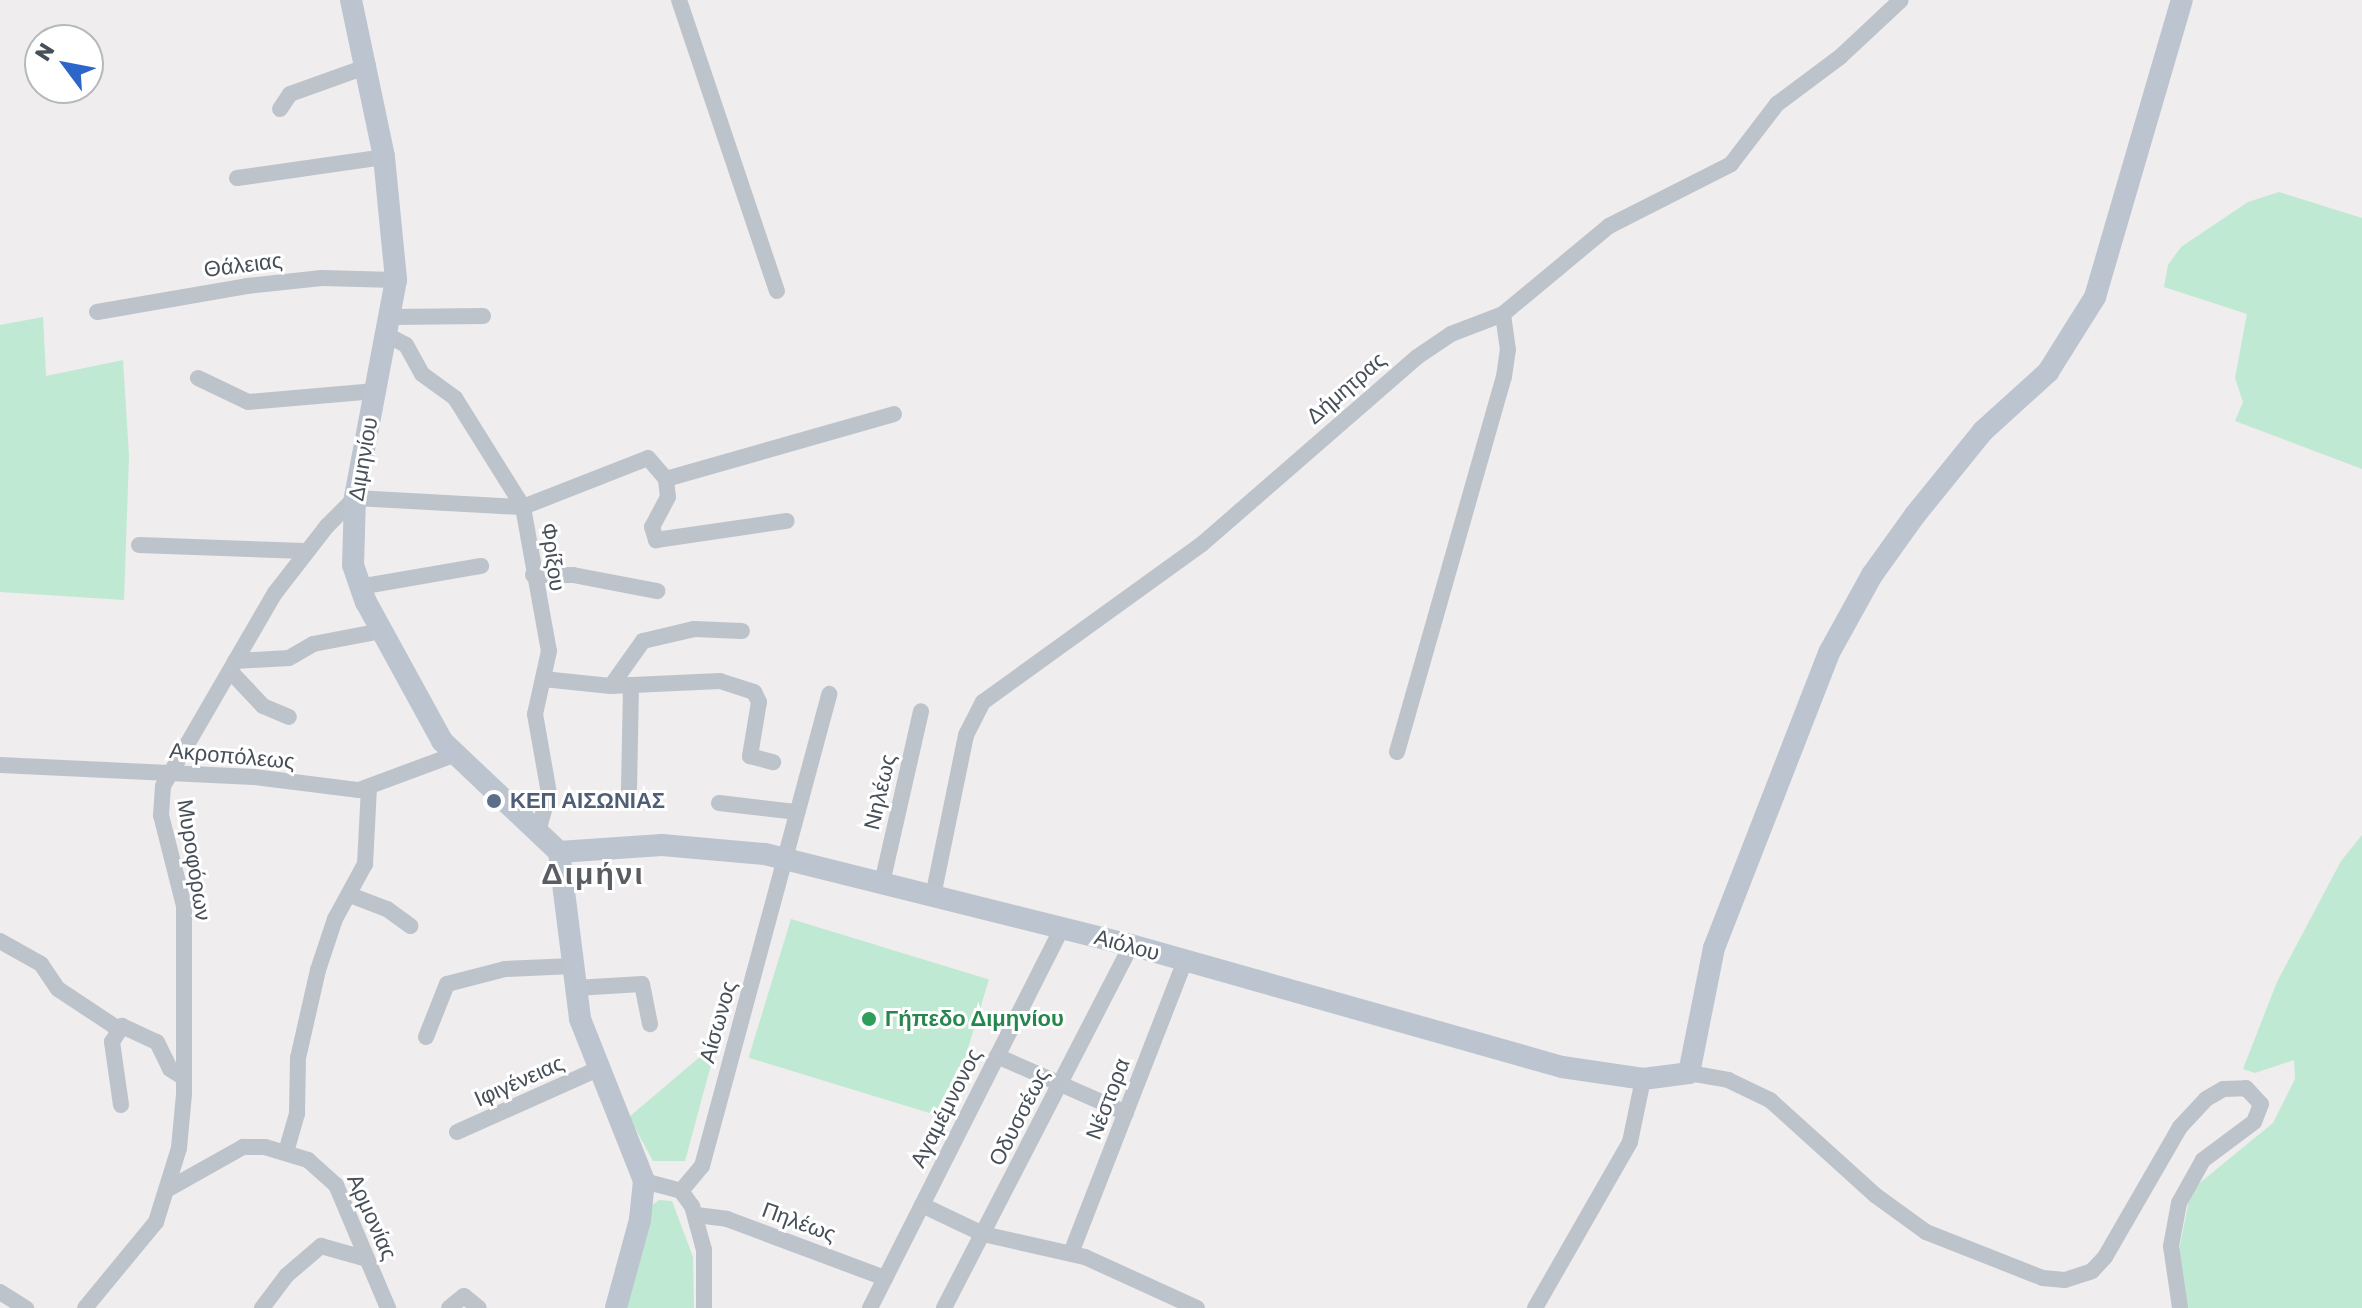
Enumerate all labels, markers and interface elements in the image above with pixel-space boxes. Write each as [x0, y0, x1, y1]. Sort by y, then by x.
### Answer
north arrow [24, 24, 104, 104]
text: N [29, 38, 61, 66]
street label: Θάλειας [202, 247, 284, 283]
street label: Δήμητρας [1301, 346, 1391, 430]
street label: Διμηνίου [343, 415, 383, 503]
street label: Φρίξου [535, 521, 571, 593]
street label: Ακροπόλεως [168, 737, 296, 775]
street label: Νηλέως [859, 752, 901, 832]
place label: ΚΕΠ ΑΙΣΩΝΙΑΣ [510, 788, 665, 814]
marker: ΚΕΠ ΑΙΣΩΝΙΑΣ [485, 792, 503, 810]
street label: Μυροφόρων [171, 798, 217, 922]
district label: Διμήνι [541, 856, 645, 892]
street label: Αιόλου [1092, 924, 1162, 966]
street label: Αίσωνος [694, 978, 742, 1066]
place label: Γήπεδο Διμηνίου [885, 1006, 1064, 1032]
marker: Γήπεδο Διμηνίου [860, 1010, 878, 1028]
street label: Αγαμέμνονος [905, 1044, 987, 1172]
street label: Ιφιγένειας [470, 1050, 568, 1112]
street label: Νέστορα [1080, 1055, 1136, 1143]
street label: Οδυσσέως [983, 1064, 1055, 1170]
street label: Αρμονίας [341, 1170, 403, 1264]
street label: Πηλέως [758, 1196, 840, 1248]

